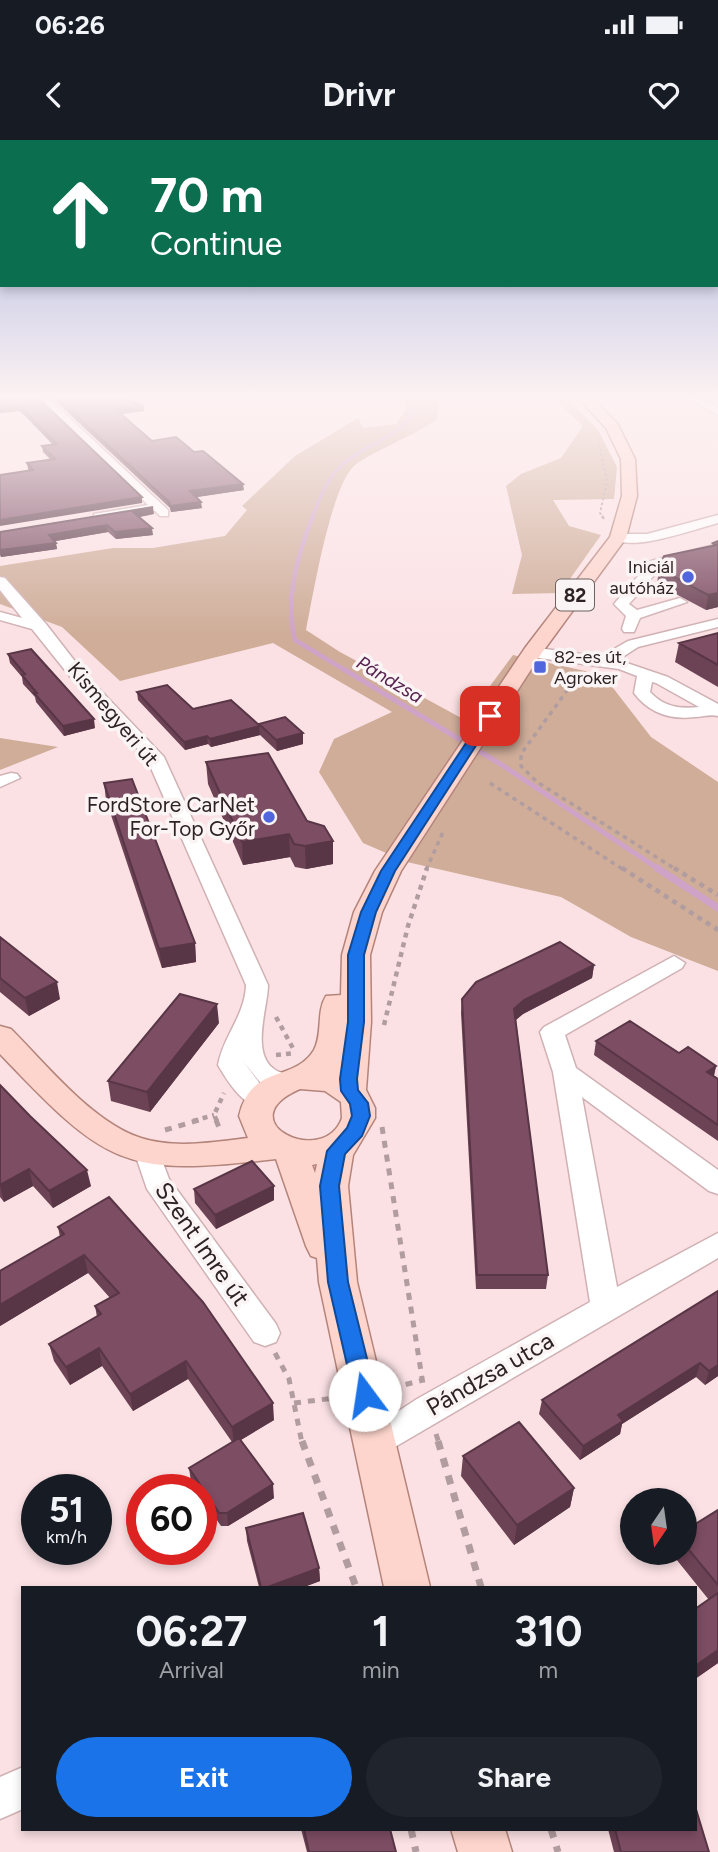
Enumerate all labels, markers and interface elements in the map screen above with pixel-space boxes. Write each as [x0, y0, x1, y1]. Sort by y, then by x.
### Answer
text: 06:26 [35, 9, 105, 41]
icon: back [35, 76, 73, 114]
text: Drivr [323, 76, 395, 114]
icon: heart [645, 76, 683, 114]
text: 70 m [150, 165, 263, 224]
icon: ahead [35, 168, 126, 259]
text: Continue [150, 225, 282, 263]
place label: Iniciál autóház [610, 556, 674, 599]
marker: Iniciál autóház [680, 569, 696, 585]
road number: 82 [556, 580, 594, 610]
place label: 82-es út, Agroker [554, 646, 626, 689]
water label: Pándzsa [352, 651, 427, 708]
street label: Kismegyeri út [63, 657, 164, 771]
marker: 82-es út, Agroker [532, 659, 548, 675]
pin [460, 686, 520, 746]
icon: arrive [471, 697, 509, 735]
place label: FordStore CarNet For-Top Győr [87, 792, 255, 841]
marker: FordStore CarNet For-Top Győr [261, 809, 277, 825]
street label: Szent Imre út [149, 1176, 256, 1311]
street label: Pándzsa utca [421, 1325, 559, 1422]
position arrow [328, 1358, 402, 1432]
speed limit sign: 60 [126, 1474, 217, 1565]
north arrow [620, 1488, 696, 1564]
map controls [620, 1488, 697, 1565]
text: 51 [49, 1489, 84, 1531]
text: km/h [46, 1526, 87, 1548]
text: 06:27 [136, 1606, 247, 1657]
text: 1 [372, 1606, 390, 1657]
text: 310 [514, 1606, 582, 1657]
text: Arrival [159, 1656, 224, 1684]
text: min [362, 1656, 400, 1684]
text: m [539, 1656, 558, 1684]
button: Exit [56, 1737, 352, 1817]
button: Share [366, 1737, 662, 1817]

